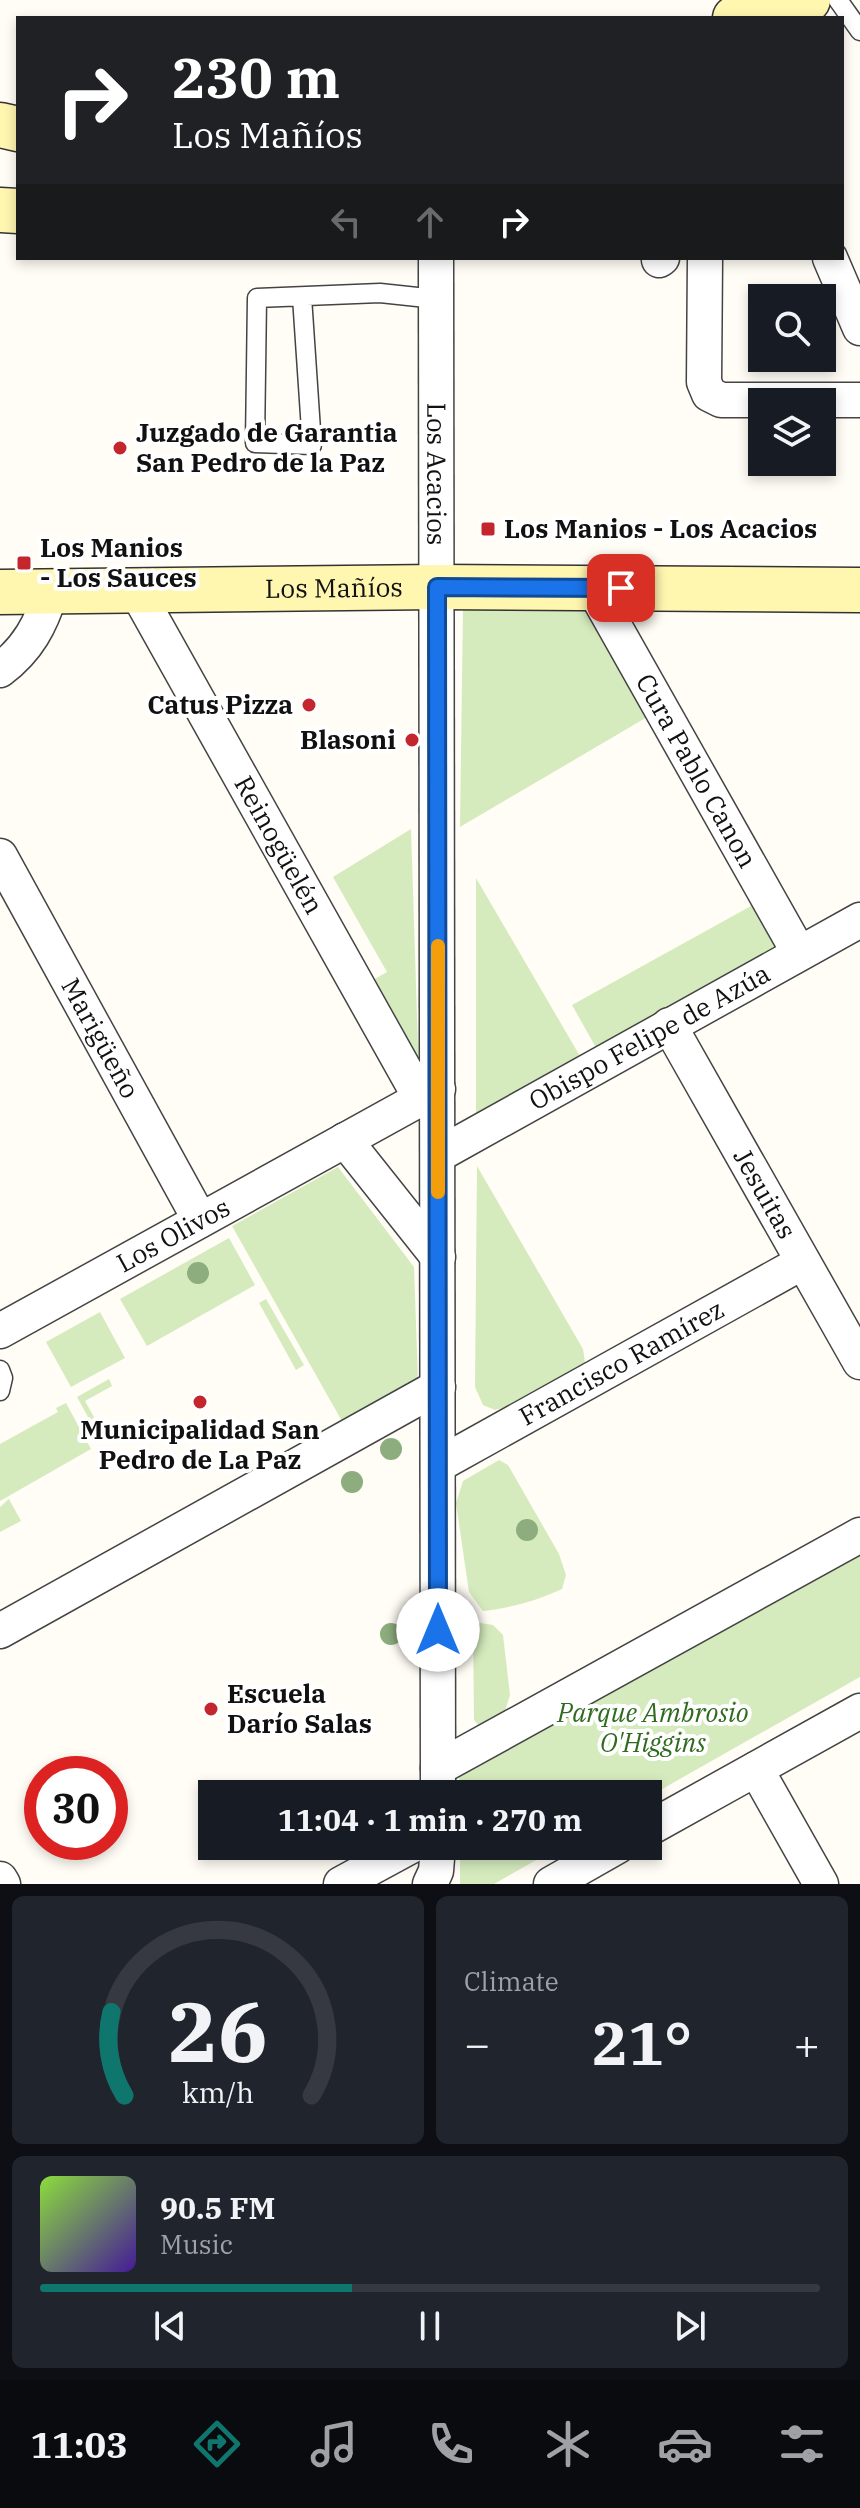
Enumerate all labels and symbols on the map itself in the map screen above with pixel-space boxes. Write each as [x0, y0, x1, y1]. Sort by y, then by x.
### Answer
street label: Los Acacios [420, 402, 454, 546]
place label: Juzgado de Garantia San Pedro de la Paz [136, 415, 398, 479]
marker: Juzgado de Garantia San Pedro de la Paz [111, 439, 129, 457]
place label: Los Manios - Los Acacios [504, 511, 817, 545]
marker: Los Manios - Los Acacios [479, 520, 497, 538]
place label: Los Manios - Los Sauces [40, 530, 197, 594]
marker: Los Manios - Los Sauces [15, 554, 33, 572]
pin [587, 554, 655, 622]
street label: Los Mañíos [265, 569, 403, 605]
street label: Cura Pablo Canon [629, 667, 765, 873]
place label: Catus Pizza [147, 687, 293, 721]
marker: Catus Pizza [300, 696, 318, 714]
place label: Blasoni [300, 722, 396, 756]
marker: Blasoni [403, 731, 421, 749]
street label: Reinogüelén [227, 769, 332, 920]
street label: Obispo Felipe de Azúa [522, 956, 776, 1117]
street label: Marigüeño [54, 972, 148, 1104]
street label: Jesuitas [726, 1142, 805, 1245]
street label: Los Olivos [110, 1189, 236, 1279]
street label: Francisco Ramírez [513, 1291, 730, 1433]
marker: Municipalidad San Pedro de La Paz [191, 1393, 209, 1411]
place label: Municipalidad San Pedro de La Paz [80, 1412, 320, 1476]
position arrow [396, 1588, 480, 1672]
place label: Escuela Darío Salas [227, 1676, 372, 1740]
park label: Parque Ambrosio O'Higgins [556, 1695, 749, 1759]
marker: Escuela Darío Salas [202, 1700, 220, 1718]
speed limit sign: 30 [24, 1756, 128, 1860]

